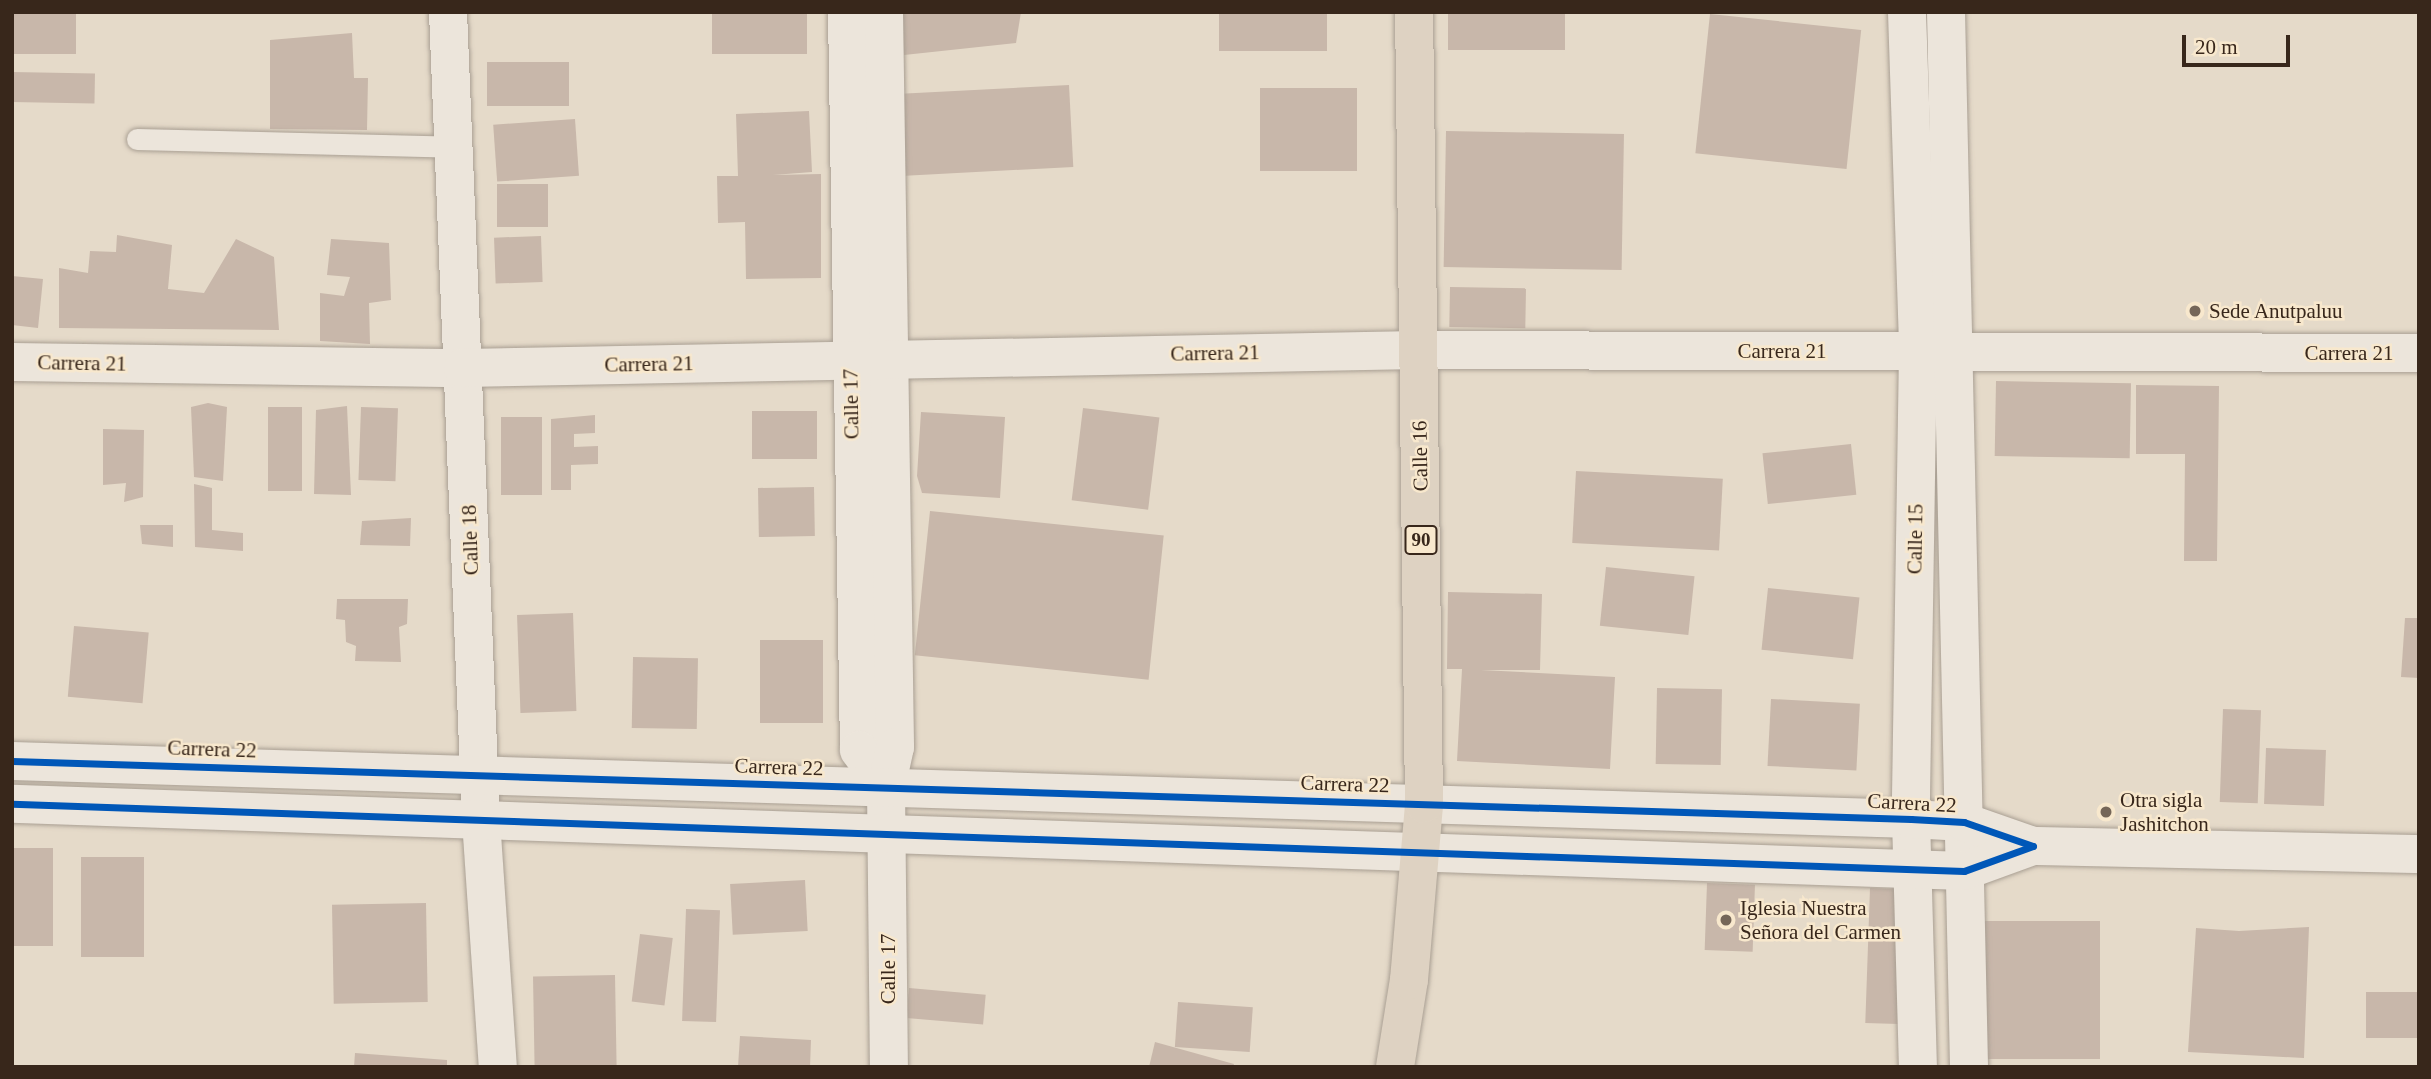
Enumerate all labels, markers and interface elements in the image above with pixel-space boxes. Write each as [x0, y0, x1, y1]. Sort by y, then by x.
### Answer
scale bar [2186, 21, 2294, 65]
text: 20 m [2195, 35, 2238, 59]
place label: Sede Anutpaluu [2209, 298, 2344, 324]
marker: Sede Anutpaluu [2187, 303, 2203, 319]
street label: Carrera 21 [1737, 338, 1827, 364]
street label: Carrera 21 [1170, 340, 1260, 366]
street label: Carrera 21 [2304, 340, 2394, 366]
street label: Carrera 21 [37, 350, 127, 376]
street label: Carrera 21 [604, 351, 694, 377]
street label: Calle 17 [838, 369, 864, 439]
street label: Calle 16 [1407, 421, 1433, 491]
street label: Calle 18 [456, 504, 484, 576]
street label: Calle 15 [1902, 504, 1928, 574]
road number: 90 [1404, 524, 1438, 555]
street label: Carrera 22 [167, 735, 257, 763]
street label: Carrera 22 [734, 753, 824, 781]
street label: Carrera 22 [1300, 770, 1390, 798]
place label: Otra sigla Jashitchon [2120, 787, 2209, 837]
street label: Carrera 22 [1867, 788, 1957, 818]
marker: Otra sigla Jashitchon [2098, 804, 2114, 820]
place label: Iglesia Nuestra Señora del Carmen [1740, 895, 1901, 945]
marker: Iglesia Nuestra Señora del Carmen [1718, 912, 1734, 928]
street label: Calle 17 [875, 934, 901, 1004]

